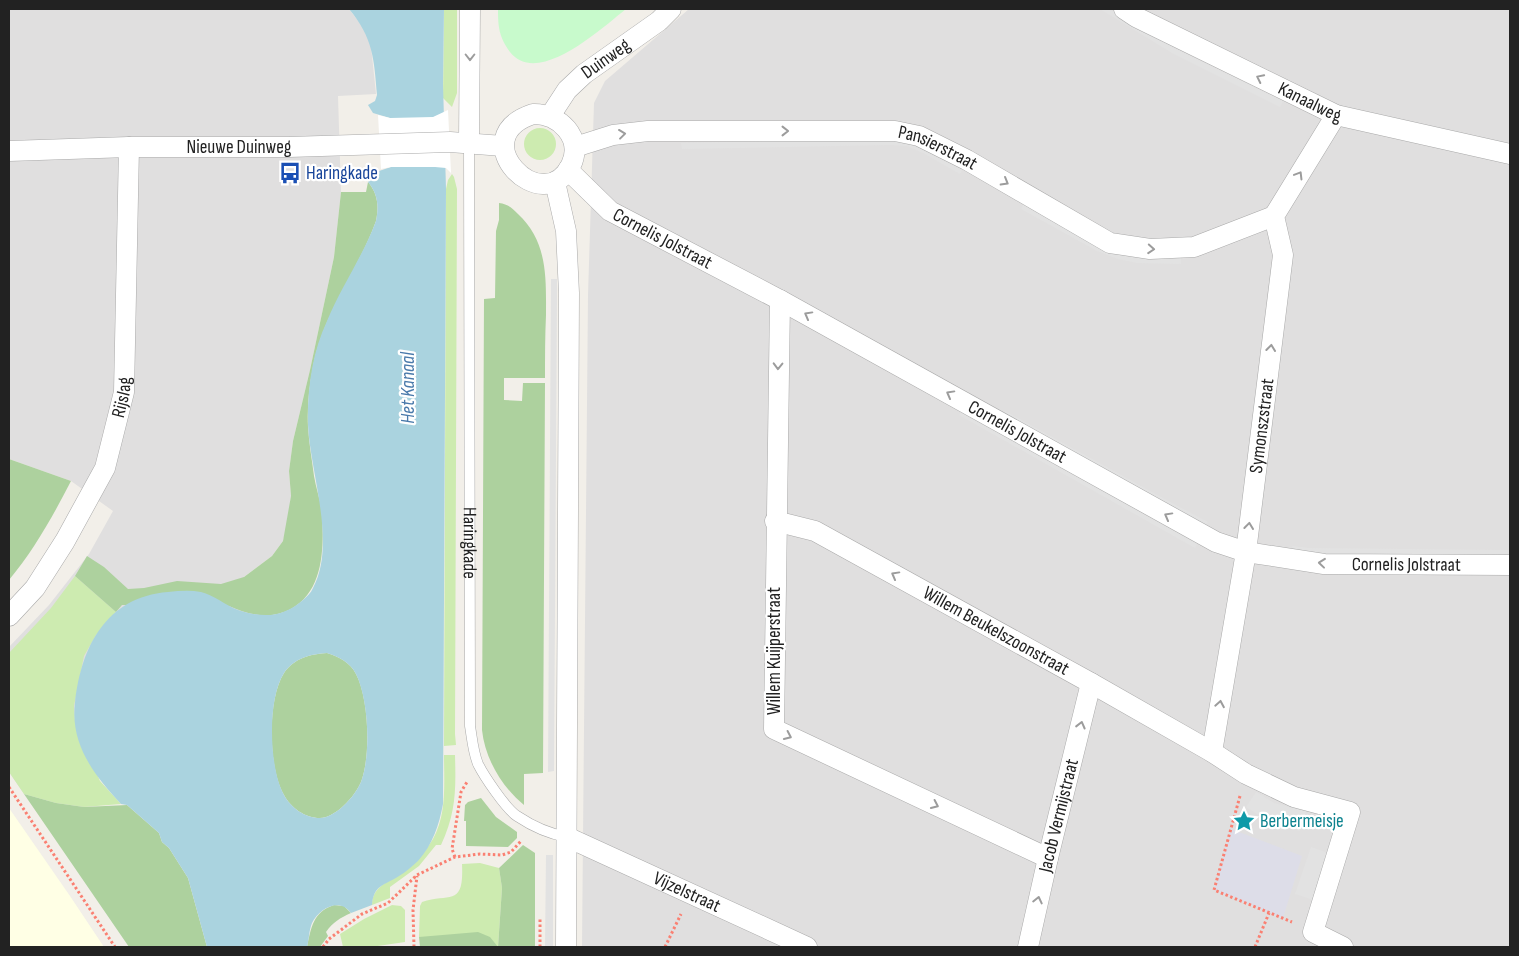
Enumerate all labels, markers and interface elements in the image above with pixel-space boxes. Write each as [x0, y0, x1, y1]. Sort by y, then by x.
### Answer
street label: Duinweg [577, 33, 635, 84]
one-way arrow [465, 54, 475, 62]
one-way arrow [1256, 74, 1265, 84]
street label: Kanaalweg [1274, 77, 1344, 127]
street label: Pansierstraat [896, 120, 982, 175]
one-way arrow [781, 126, 789, 136]
one-way arrow [619, 129, 627, 140]
street label: Nieuwe Duinweg [186, 136, 292, 159]
bus stop icon: Haringkade [277, 160, 303, 186]
place label: Haringkade [306, 162, 378, 185]
one-way arrow [1293, 171, 1302, 180]
one-way arrow [1000, 176, 1009, 186]
street label: Cornelis Jolstraat [609, 203, 716, 274]
one-way arrow [1147, 243, 1155, 254]
one-way arrow [804, 311, 813, 321]
one-way arrow [1265, 343, 1276, 351]
water label: Het Kanaal [396, 351, 420, 424]
one-way arrow [773, 362, 784, 370]
street label: Rijslag [107, 376, 136, 420]
street label: Symonszstraat [1244, 377, 1279, 475]
one-way arrow [946, 390, 955, 400]
street label: Cornelis Jolstraat [964, 395, 1071, 468]
street label: Haringkade [458, 507, 481, 579]
one-way arrow [1165, 512, 1174, 522]
one-way arrow [1243, 522, 1254, 530]
street label: Cornelis Jolstraat [1352, 553, 1461, 576]
one-way arrow [1317, 558, 1325, 569]
one-way arrow [892, 571, 901, 581]
street label: Willem Beukelszoonstraat [919, 581, 1073, 680]
street label: Willem Kuijperstraat [763, 587, 786, 715]
one-way arrow [1214, 699, 1224, 708]
one-way arrow [1075, 720, 1086, 729]
one-way arrow [783, 730, 792, 740]
street label: Jacob Vermijstraat [1033, 756, 1084, 875]
one-way arrow [930, 799, 939, 809]
place icon: Berbermeisje [1231, 808, 1257, 834]
place label: Berbermeisje [1260, 810, 1344, 833]
street label: Vijzelstraat [650, 867, 724, 917]
one-way arrow [1032, 895, 1043, 904]

